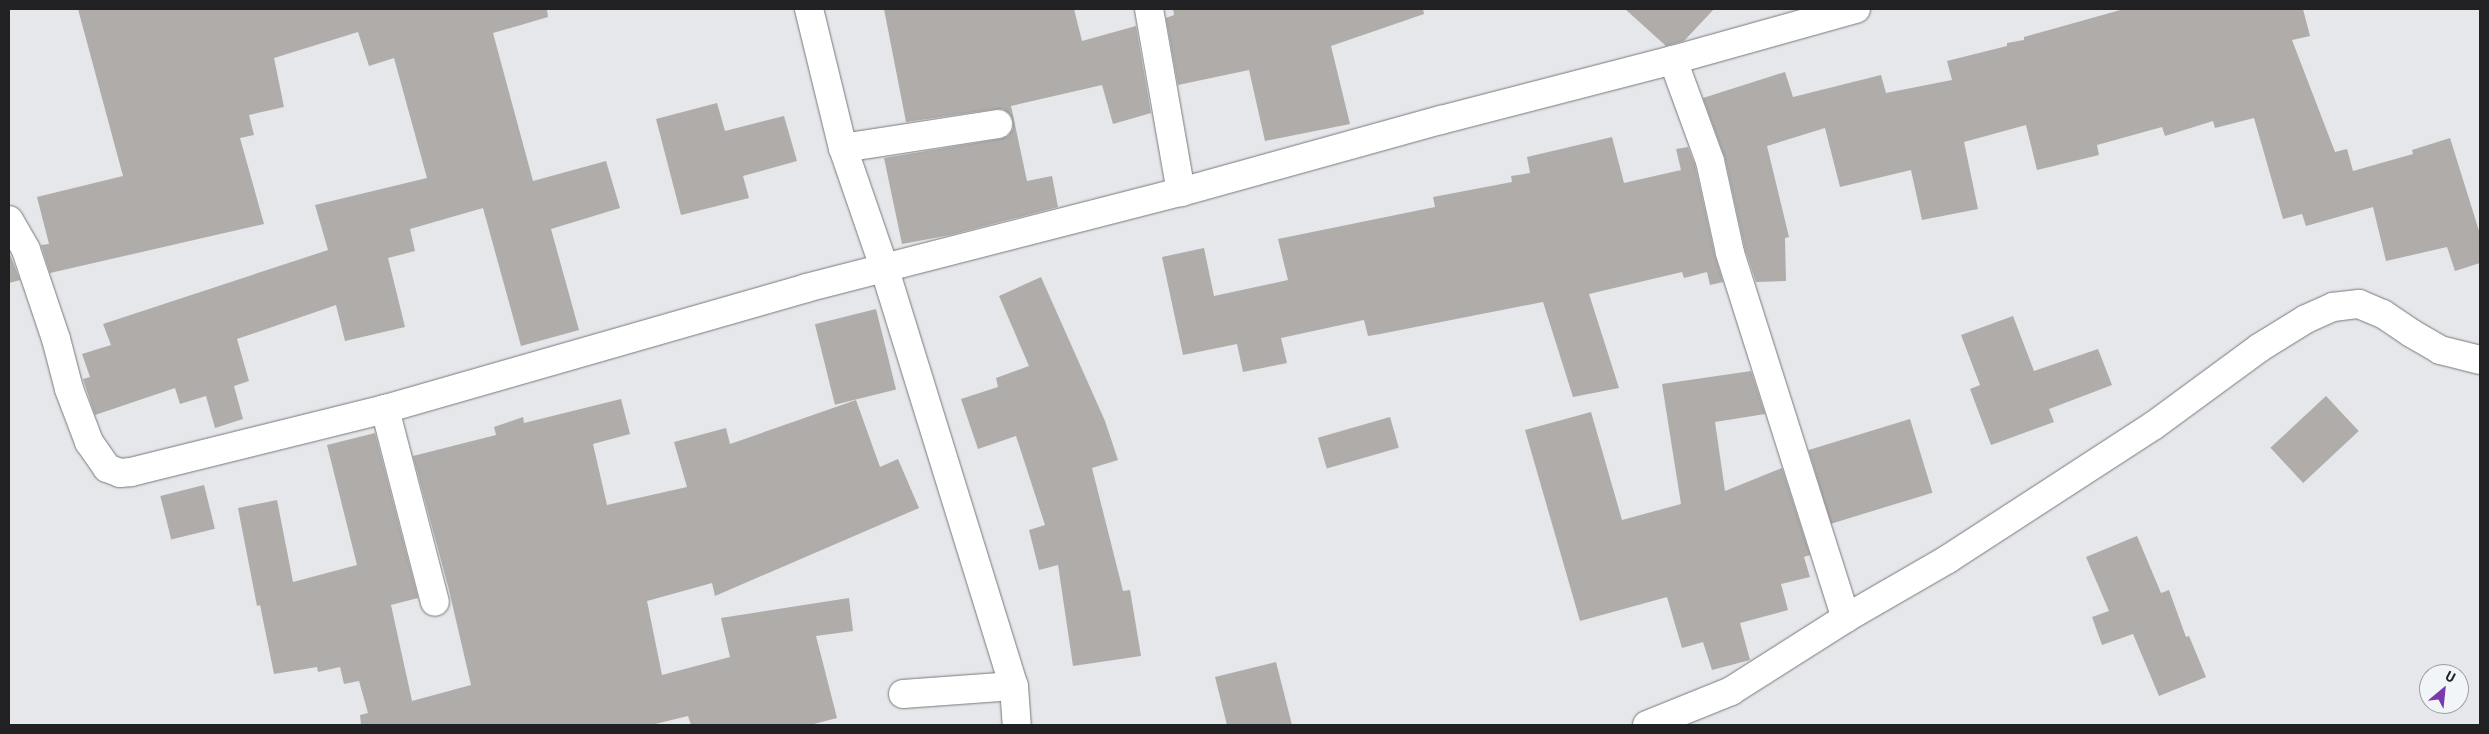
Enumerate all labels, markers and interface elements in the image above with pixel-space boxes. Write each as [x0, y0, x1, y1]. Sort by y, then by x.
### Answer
north arrow [2419, 664, 2469, 714]
text: U [2443, 667, 2459, 686]

